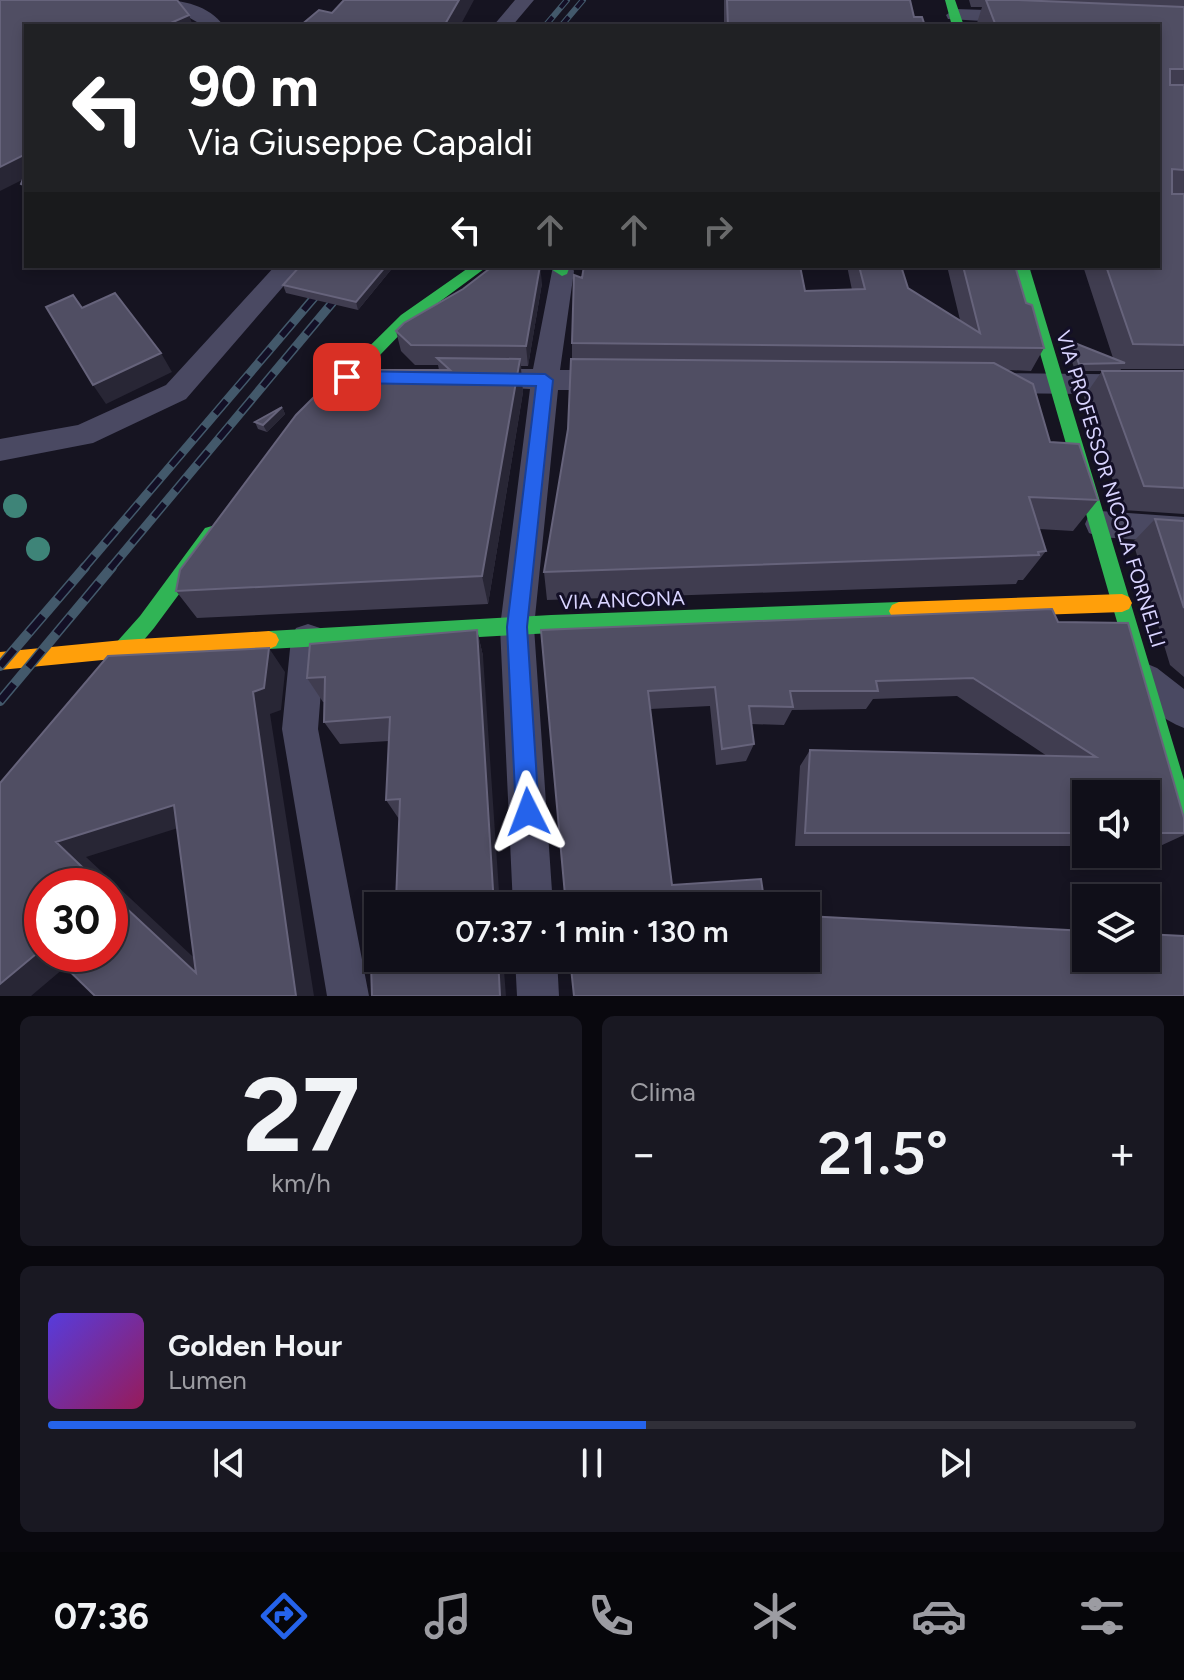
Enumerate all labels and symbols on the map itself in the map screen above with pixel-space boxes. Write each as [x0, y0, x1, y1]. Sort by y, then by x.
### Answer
street label: VIA PROFESSOR NICOLA FORNELLI [1051, 328, 1171, 650]
pin [313, 343, 381, 411]
street label: VIA ANCONA [559, 586, 686, 614]
position arrow [486, 770, 570, 854]
speed limit sign: 30 [24, 868, 128, 972]

